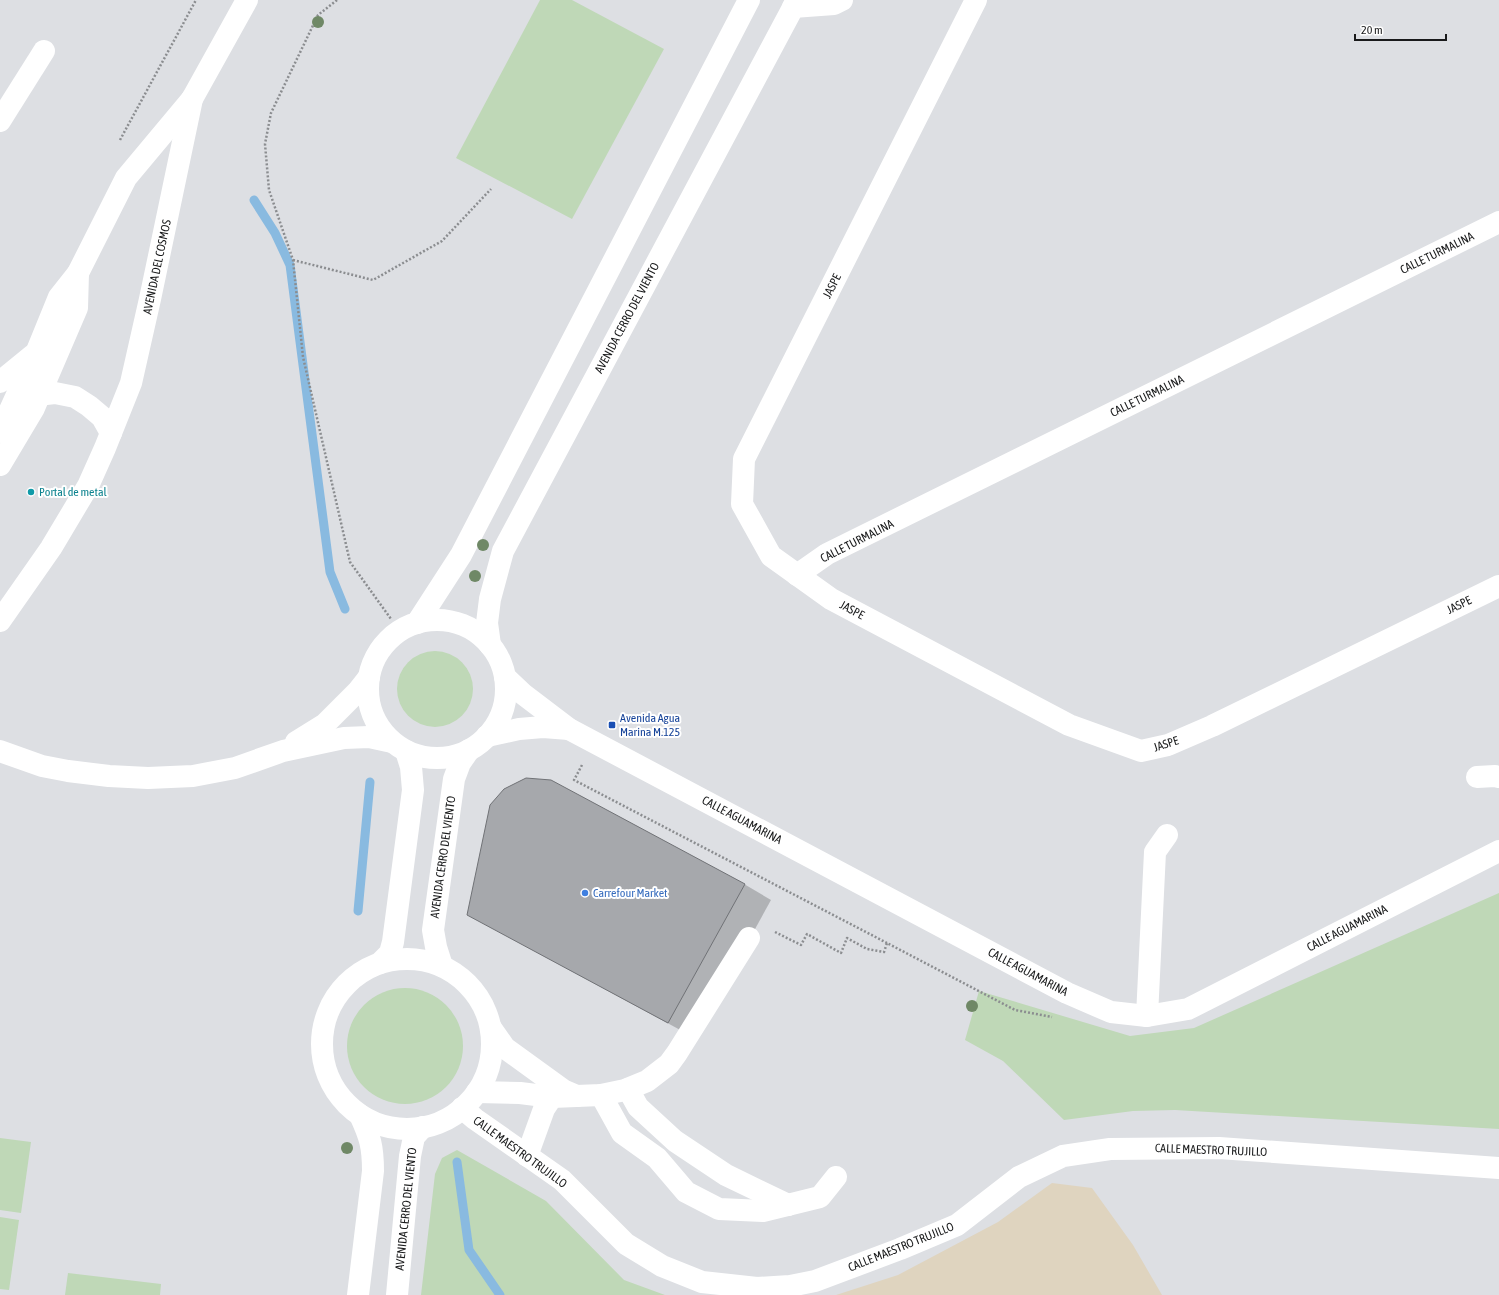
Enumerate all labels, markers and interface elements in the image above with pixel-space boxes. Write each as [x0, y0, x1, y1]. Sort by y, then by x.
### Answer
scale bar [1355, 16, 1446, 42]
text: 20 m [1361, 23, 1383, 37]
street label: AVENIDA DEL COSMOS [140, 218, 174, 316]
street label: CALLE TURMALINA [1398, 229, 1476, 277]
street label: AVENIDA CERRO DEL VIENTO [592, 260, 662, 376]
street label: JASPE [820, 271, 844, 301]
street label: CALLE TURMALINA [1108, 372, 1186, 420]
place label: Portal de metal [39, 485, 108, 499]
marker: Portal de metal [26, 487, 36, 497]
street label: CALLE TURMALINA [818, 516, 896, 565]
street label: JASPE [1444, 593, 1474, 617]
street label: JASPE [837, 598, 867, 622]
place label: Avenida Agua Marina M.125 [620, 711, 680, 739]
marker: Avenida Agua Marina M.125 [607, 720, 617, 730]
street label: JASPE [1152, 733, 1180, 755]
street label: CALLE AGUAMARINA [700, 793, 784, 847]
street label: AVENIDA CERRO DEL VIENTO [427, 795, 459, 919]
place label: Carrefour Market [593, 886, 668, 900]
marker: Carrefour Market [580, 888, 590, 898]
street label: CALLE AGUAMARINA [1304, 902, 1390, 954]
street label: CALLE AGUAMARINA [986, 945, 1070, 999]
street label: CALLE MAESTRO TRUJILLO [470, 1113, 570, 1191]
street label: CALLE MAESTRO TRUJILLO [1155, 1141, 1267, 1159]
street label: AVENIDA CERRO DEL VIENTO [393, 1147, 419, 1271]
street label: CALLE MAESTRO TRUJILLO [846, 1219, 956, 1275]

